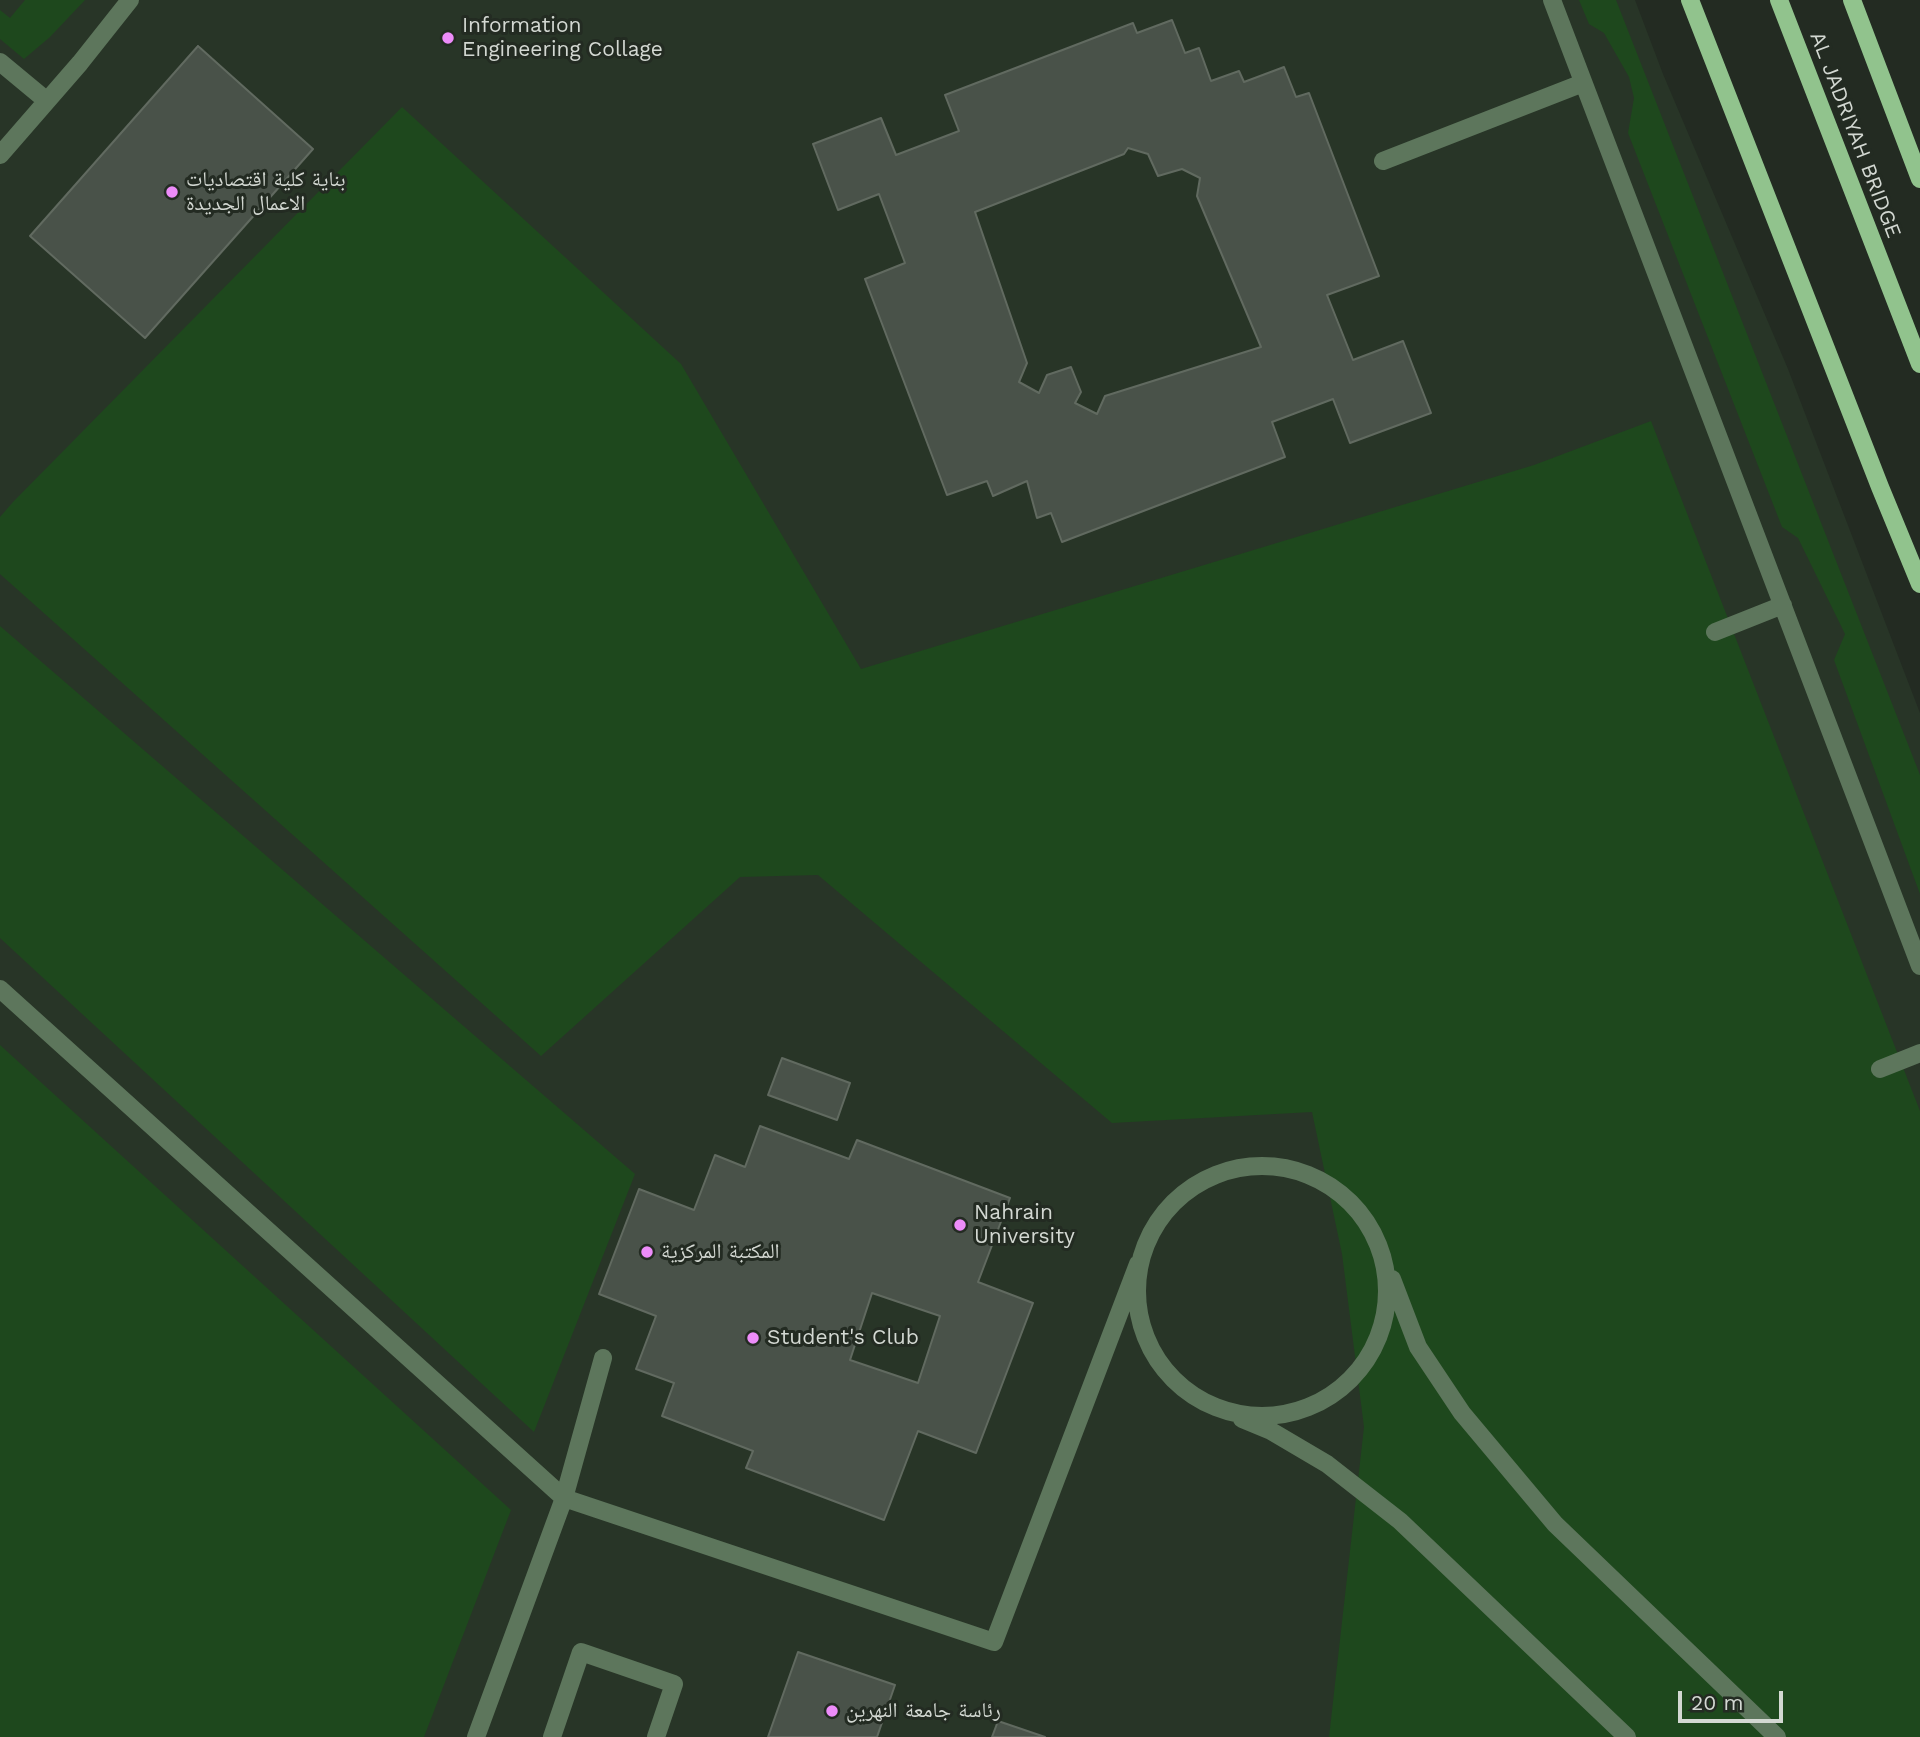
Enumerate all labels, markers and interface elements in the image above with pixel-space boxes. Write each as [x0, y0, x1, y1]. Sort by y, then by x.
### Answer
place label: Information Engineering Collage [462, 13, 663, 63]
street label: AL JADRIYAH BRIDGE [1804, 28, 1906, 242]
marker: Information Engineering Collage [440, 30, 456, 46]
place label: بناية كلية اقتصاديات الاعمال الجديدة [186, 167, 346, 217]
marker: بناية كلية اقتصاديات الاعمال الجديدة [164, 184, 180, 200]
place label: Nahrain University [974, 1200, 1075, 1250]
marker: Nahrain University [952, 1217, 968, 1233]
place label: المكتبة المركزية [661, 1239, 780, 1265]
marker: المكتبة المركزية [639, 1244, 655, 1260]
place label: Student's Club [767, 1325, 919, 1351]
marker: Student's Club [745, 1330, 761, 1346]
scale bar [1682, 1678, 1787, 1722]
text: 20 m [1691, 1690, 1743, 1715]
place label: رئاسة جامعة النهرين [846, 1698, 1001, 1724]
marker: رئاسة جامعة النهرين [824, 1703, 840, 1719]

